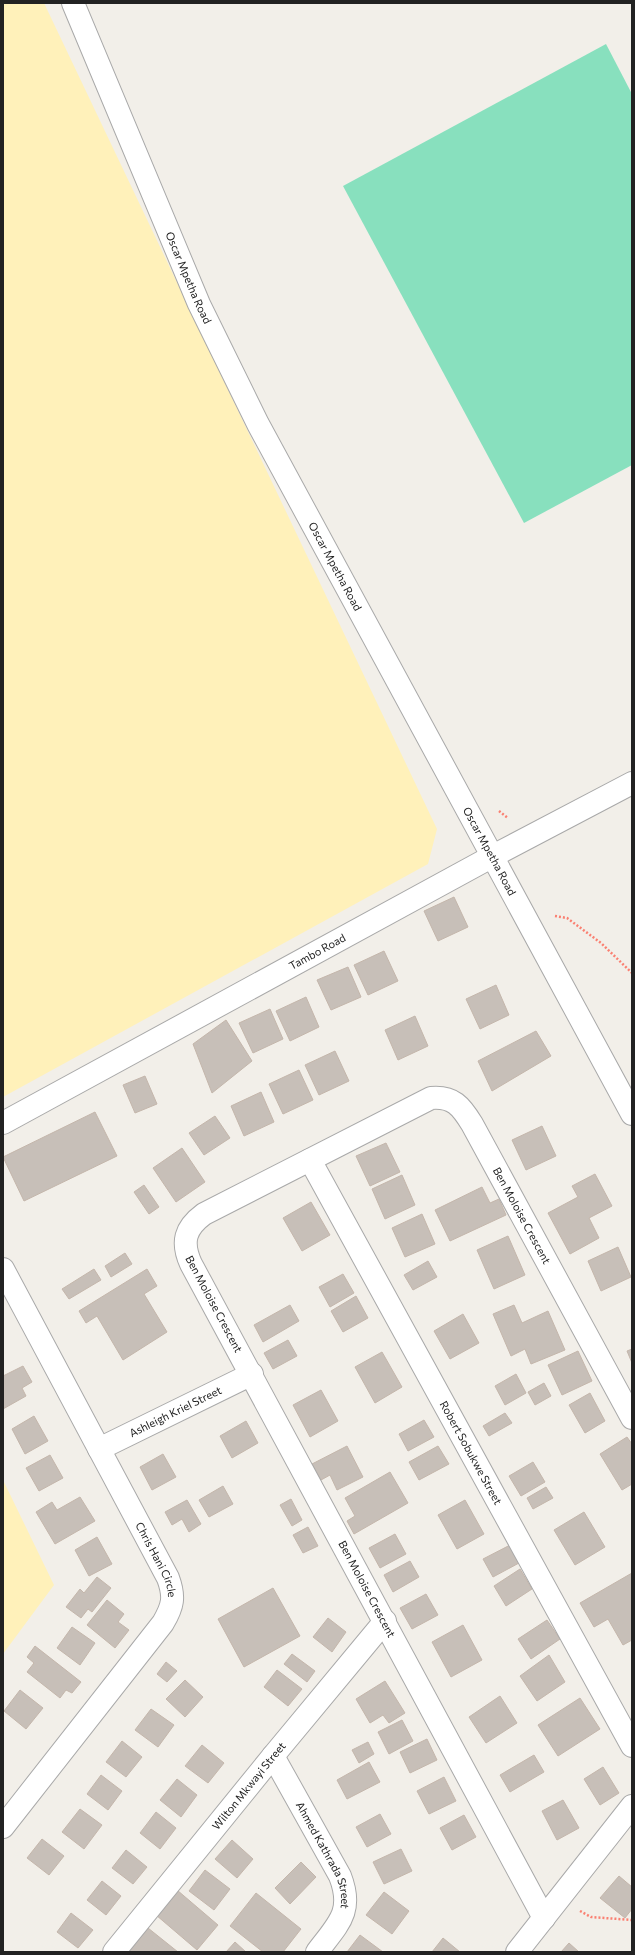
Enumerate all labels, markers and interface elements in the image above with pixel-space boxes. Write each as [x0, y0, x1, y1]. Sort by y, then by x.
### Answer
street label: Oscar Mpetha Road [163, 230, 215, 326]
street label: Oscar Mpetha Road [306, 520, 365, 613]
street label: Oscar Mpetha Road [461, 804, 519, 898]
street label: Tambo Road [287, 931, 348, 972]
street label: Ben Moloise Crescent [491, 1165, 554, 1266]
street label: Ben Moloise Crescent [183, 1253, 246, 1355]
street label: Ashleigh Kriel Street [127, 1383, 224, 1439]
street label: Robert Sobukwe Street [438, 1398, 505, 1507]
street label: Chris Hani Circle [133, 1520, 179, 1598]
street label: Ben Moloise Crescent [336, 1538, 399, 1640]
street label: Wilton Mkwayi Street [209, 1739, 288, 1832]
street label: Ahmed Kathrada Street [294, 1799, 352, 1910]

